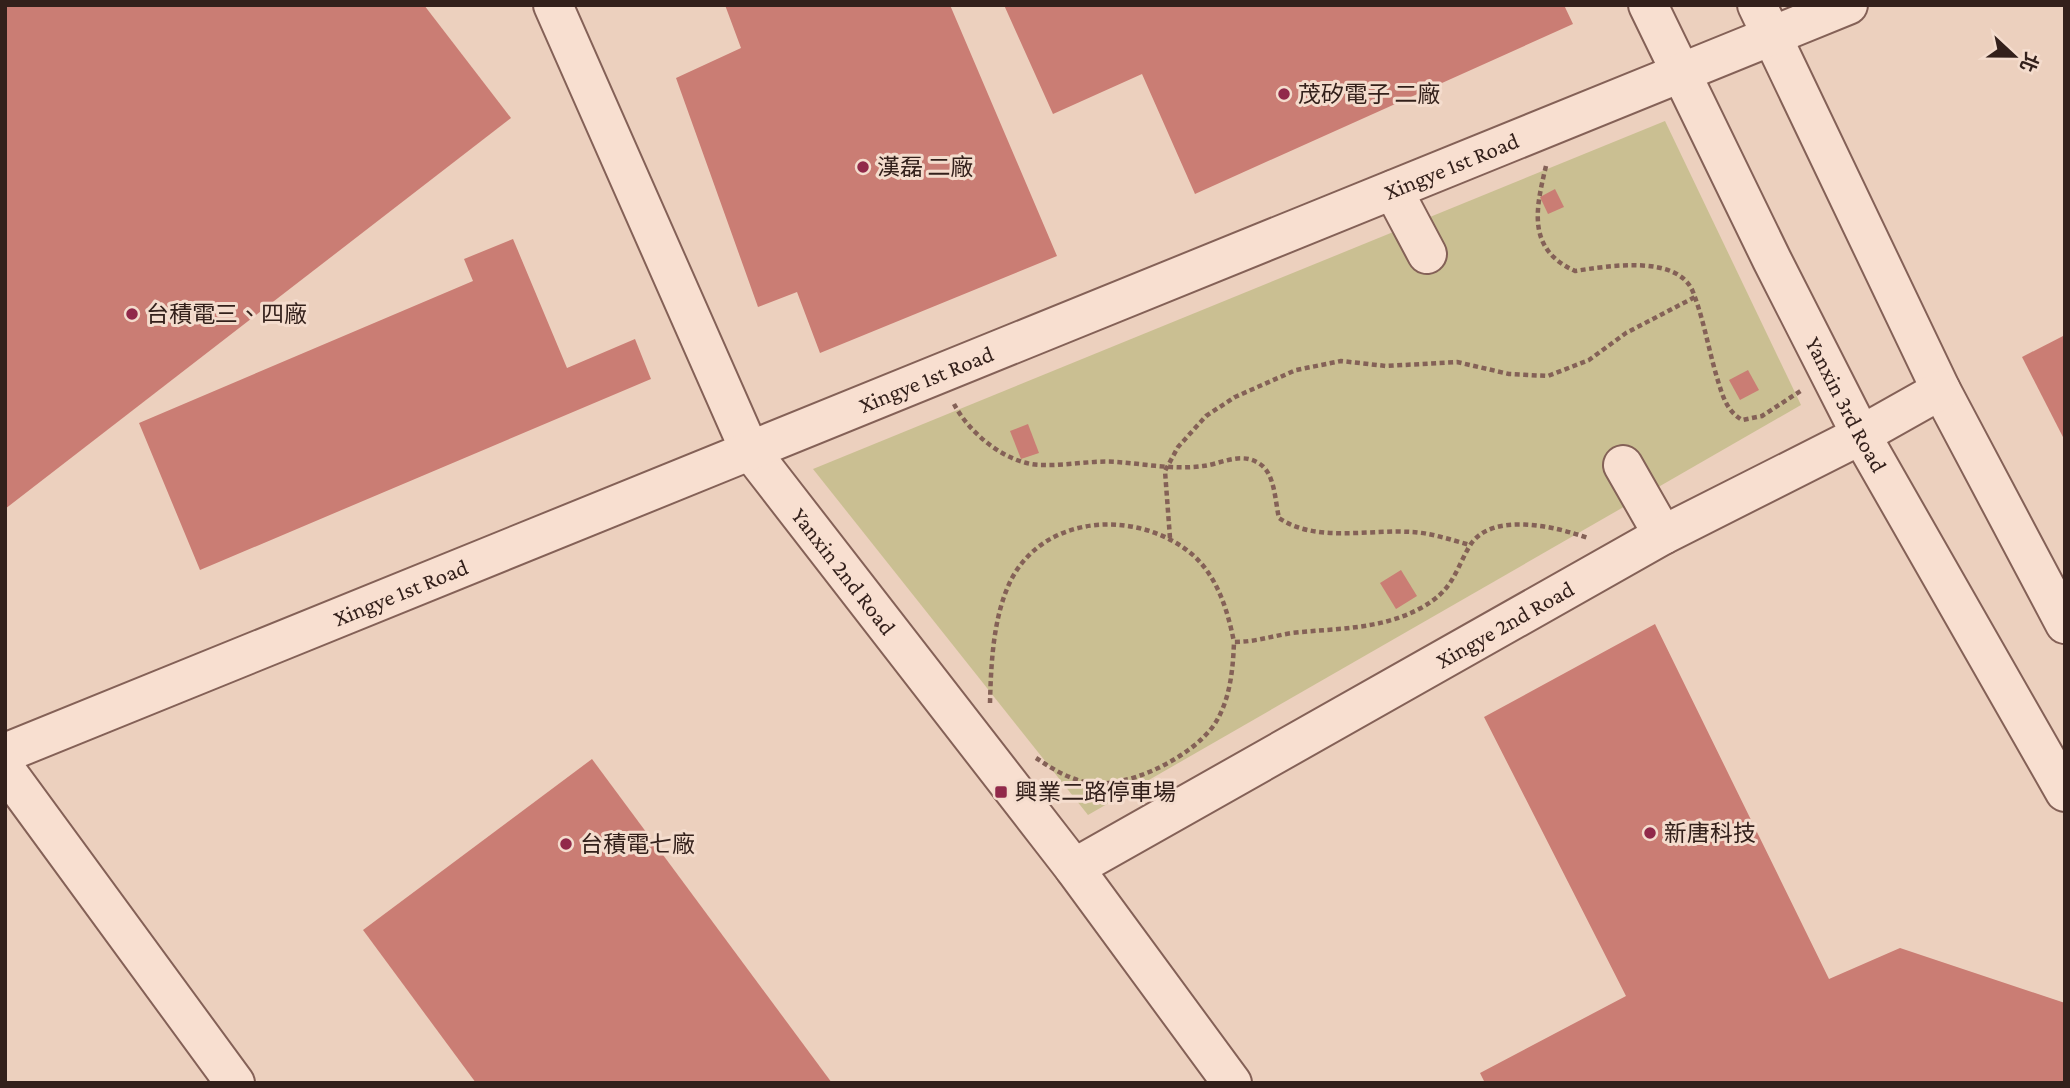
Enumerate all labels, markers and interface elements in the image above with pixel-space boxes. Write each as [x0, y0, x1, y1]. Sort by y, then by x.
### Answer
north arrow [1979, 21, 2049, 91]
text: 北 [2016, 49, 2043, 75]
place label: 茂矽電子 二廠 [1298, 81, 1440, 107]
marker: 茂矽電子 二廠 [1276, 86, 1292, 102]
street label: Xingye 1st Road [1380, 127, 1522, 205]
place label: 漢磊 二廠 [877, 154, 973, 180]
marker: 漢磊 二廠 [855, 159, 871, 175]
place label: 台積電三、四廠 [146, 301, 307, 327]
marker: 台積電三、四廠 [124, 306, 140, 322]
street label: Yanxin 3rd Road [1800, 333, 1892, 477]
street label: Xingye 1st Road [855, 340, 997, 418]
street label: Yanxin 2nd Road [786, 503, 901, 640]
street label: Xingye 1st Road [330, 554, 472, 631]
street label: Xingye 2nd Road [1432, 575, 1578, 674]
place label: 興業二路停車場 [1015, 779, 1176, 805]
marker: 興業二路停車場 [993, 784, 1009, 800]
place label: 新唐科技 [1664, 820, 1756, 846]
marker: 新唐科技 [1642, 825, 1658, 841]
place label: 台積電七廠 [580, 831, 695, 857]
marker: 台積電七廠 [558, 836, 574, 852]

